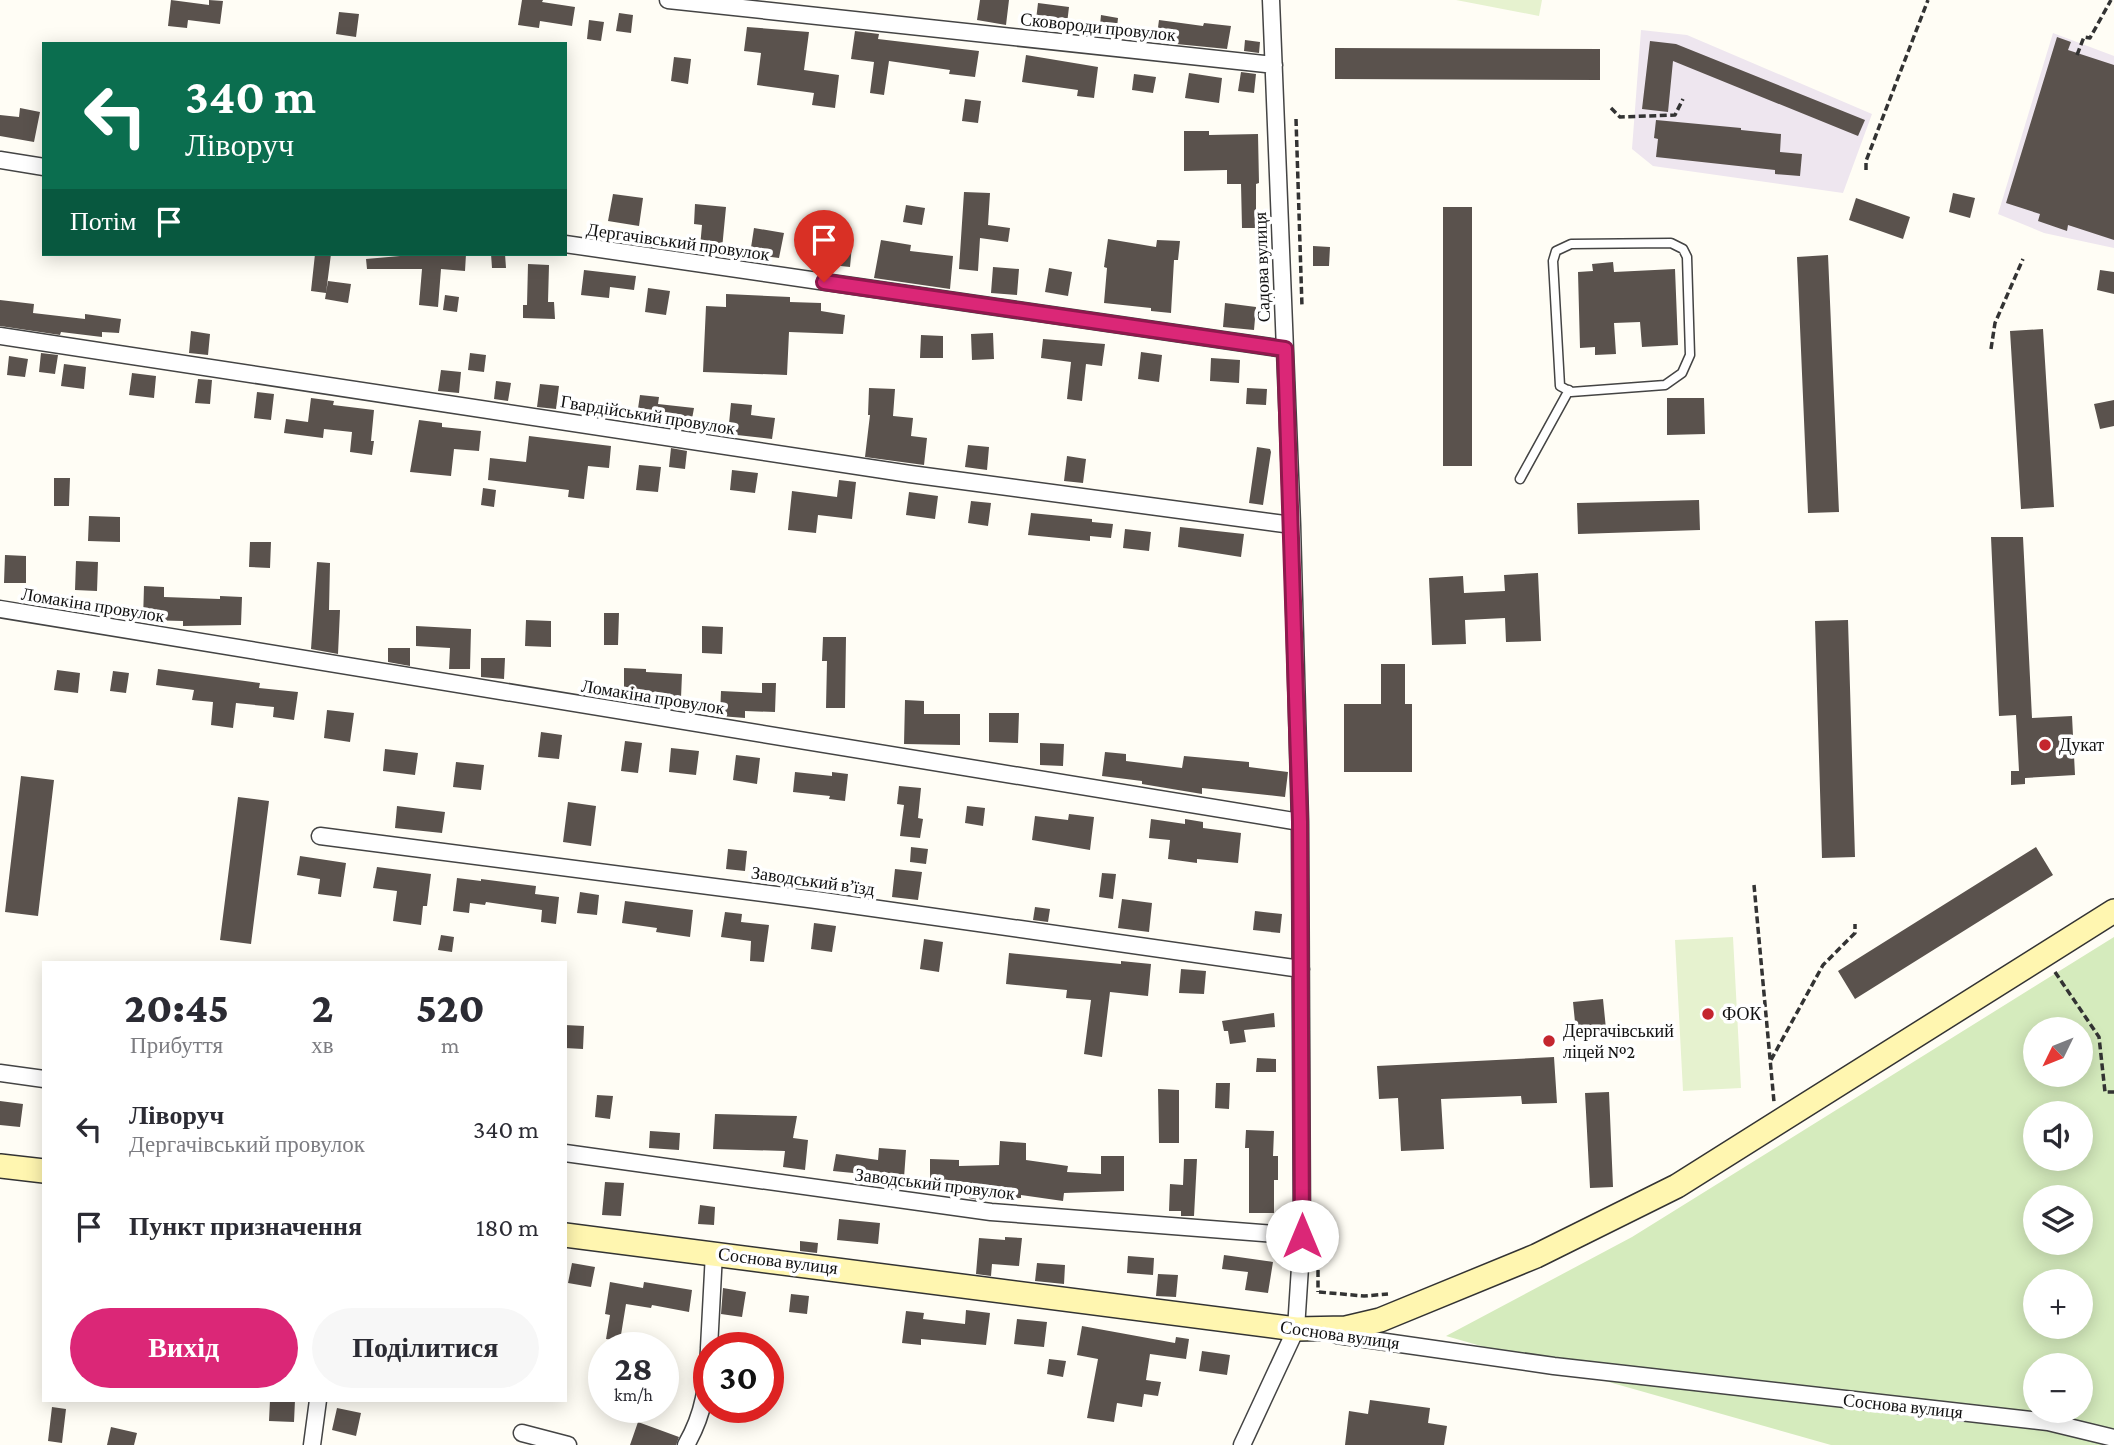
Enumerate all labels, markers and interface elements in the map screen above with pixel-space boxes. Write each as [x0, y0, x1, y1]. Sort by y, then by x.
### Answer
street label: Сковороди провулок [1019, 9, 1177, 45]
text: 340 m [185, 69, 316, 124]
icon: left [70, 70, 161, 161]
text: Ліворуч [185, 127, 294, 163]
icon: arrive [150, 203, 188, 241]
text: Потім [70, 207, 136, 236]
pin [794, 210, 854, 282]
street label: Садова вулиця [1250, 211, 1274, 323]
street label: Дергачівський провулок [585, 219, 771, 265]
icon: arrive [805, 221, 843, 259]
street label: Гвардійський провулок [559, 391, 737, 439]
street label: Ломакіна провулок [20, 584, 166, 626]
street label: Ломакіна провулок [580, 676, 726, 718]
place label: Дукат [2059, 735, 2104, 755]
marker: Дукат [2037, 737, 2053, 753]
street label: Заводський в’їзд [750, 862, 876, 900]
text: 20:45 [124, 984, 229, 1031]
text: 2 [311, 984, 333, 1031]
text: 520 [416, 984, 485, 1031]
place label: ФОК [1722, 1004, 1762, 1024]
marker: ФОК [1700, 1006, 1716, 1022]
north arrow [2023, 1017, 2093, 1087]
map controls [2023, 1017, 2093, 1423]
place label: Дергачівський ліцей №2 [1563, 1021, 1674, 1062]
text: Прибуття [130, 1032, 223, 1058]
text: хв [311, 1032, 334, 1058]
text: m [441, 1032, 460, 1058]
marker: Дергачівський ліцей №2 [1541, 1033, 1557, 1049]
text: Ліворуч [129, 1101, 224, 1130]
button: sound [2023, 1101, 2093, 1171]
icon: left [70, 1110, 108, 1148]
text: 340 m [473, 1115, 539, 1144]
text: Дергачівський провулок [129, 1131, 365, 1157]
street label: Заводський провулок [854, 1164, 1016, 1204]
button: layers [2023, 1185, 2093, 1255]
position arrow [1265, 1199, 1339, 1273]
icon: arrive [70, 1208, 108, 1246]
text: Пункт призначення [129, 1212, 362, 1241]
text: 180 m [476, 1213, 539, 1242]
street label: Соснова вулиця [717, 1244, 839, 1278]
button: + [2023, 1269, 2093, 1339]
button: Вихід [70, 1308, 298, 1388]
button: Поділитися [312, 1308, 539, 1388]
street label: Соснова вулиця [1279, 1317, 1401, 1353]
speed limit sign: 30 [693, 1332, 784, 1423]
text: 28 [614, 1349, 653, 1388]
button: − [2023, 1353, 2093, 1423]
text: km/h [614, 1385, 653, 1405]
street label: Соснова вулиця [1842, 1390, 1964, 1422]

